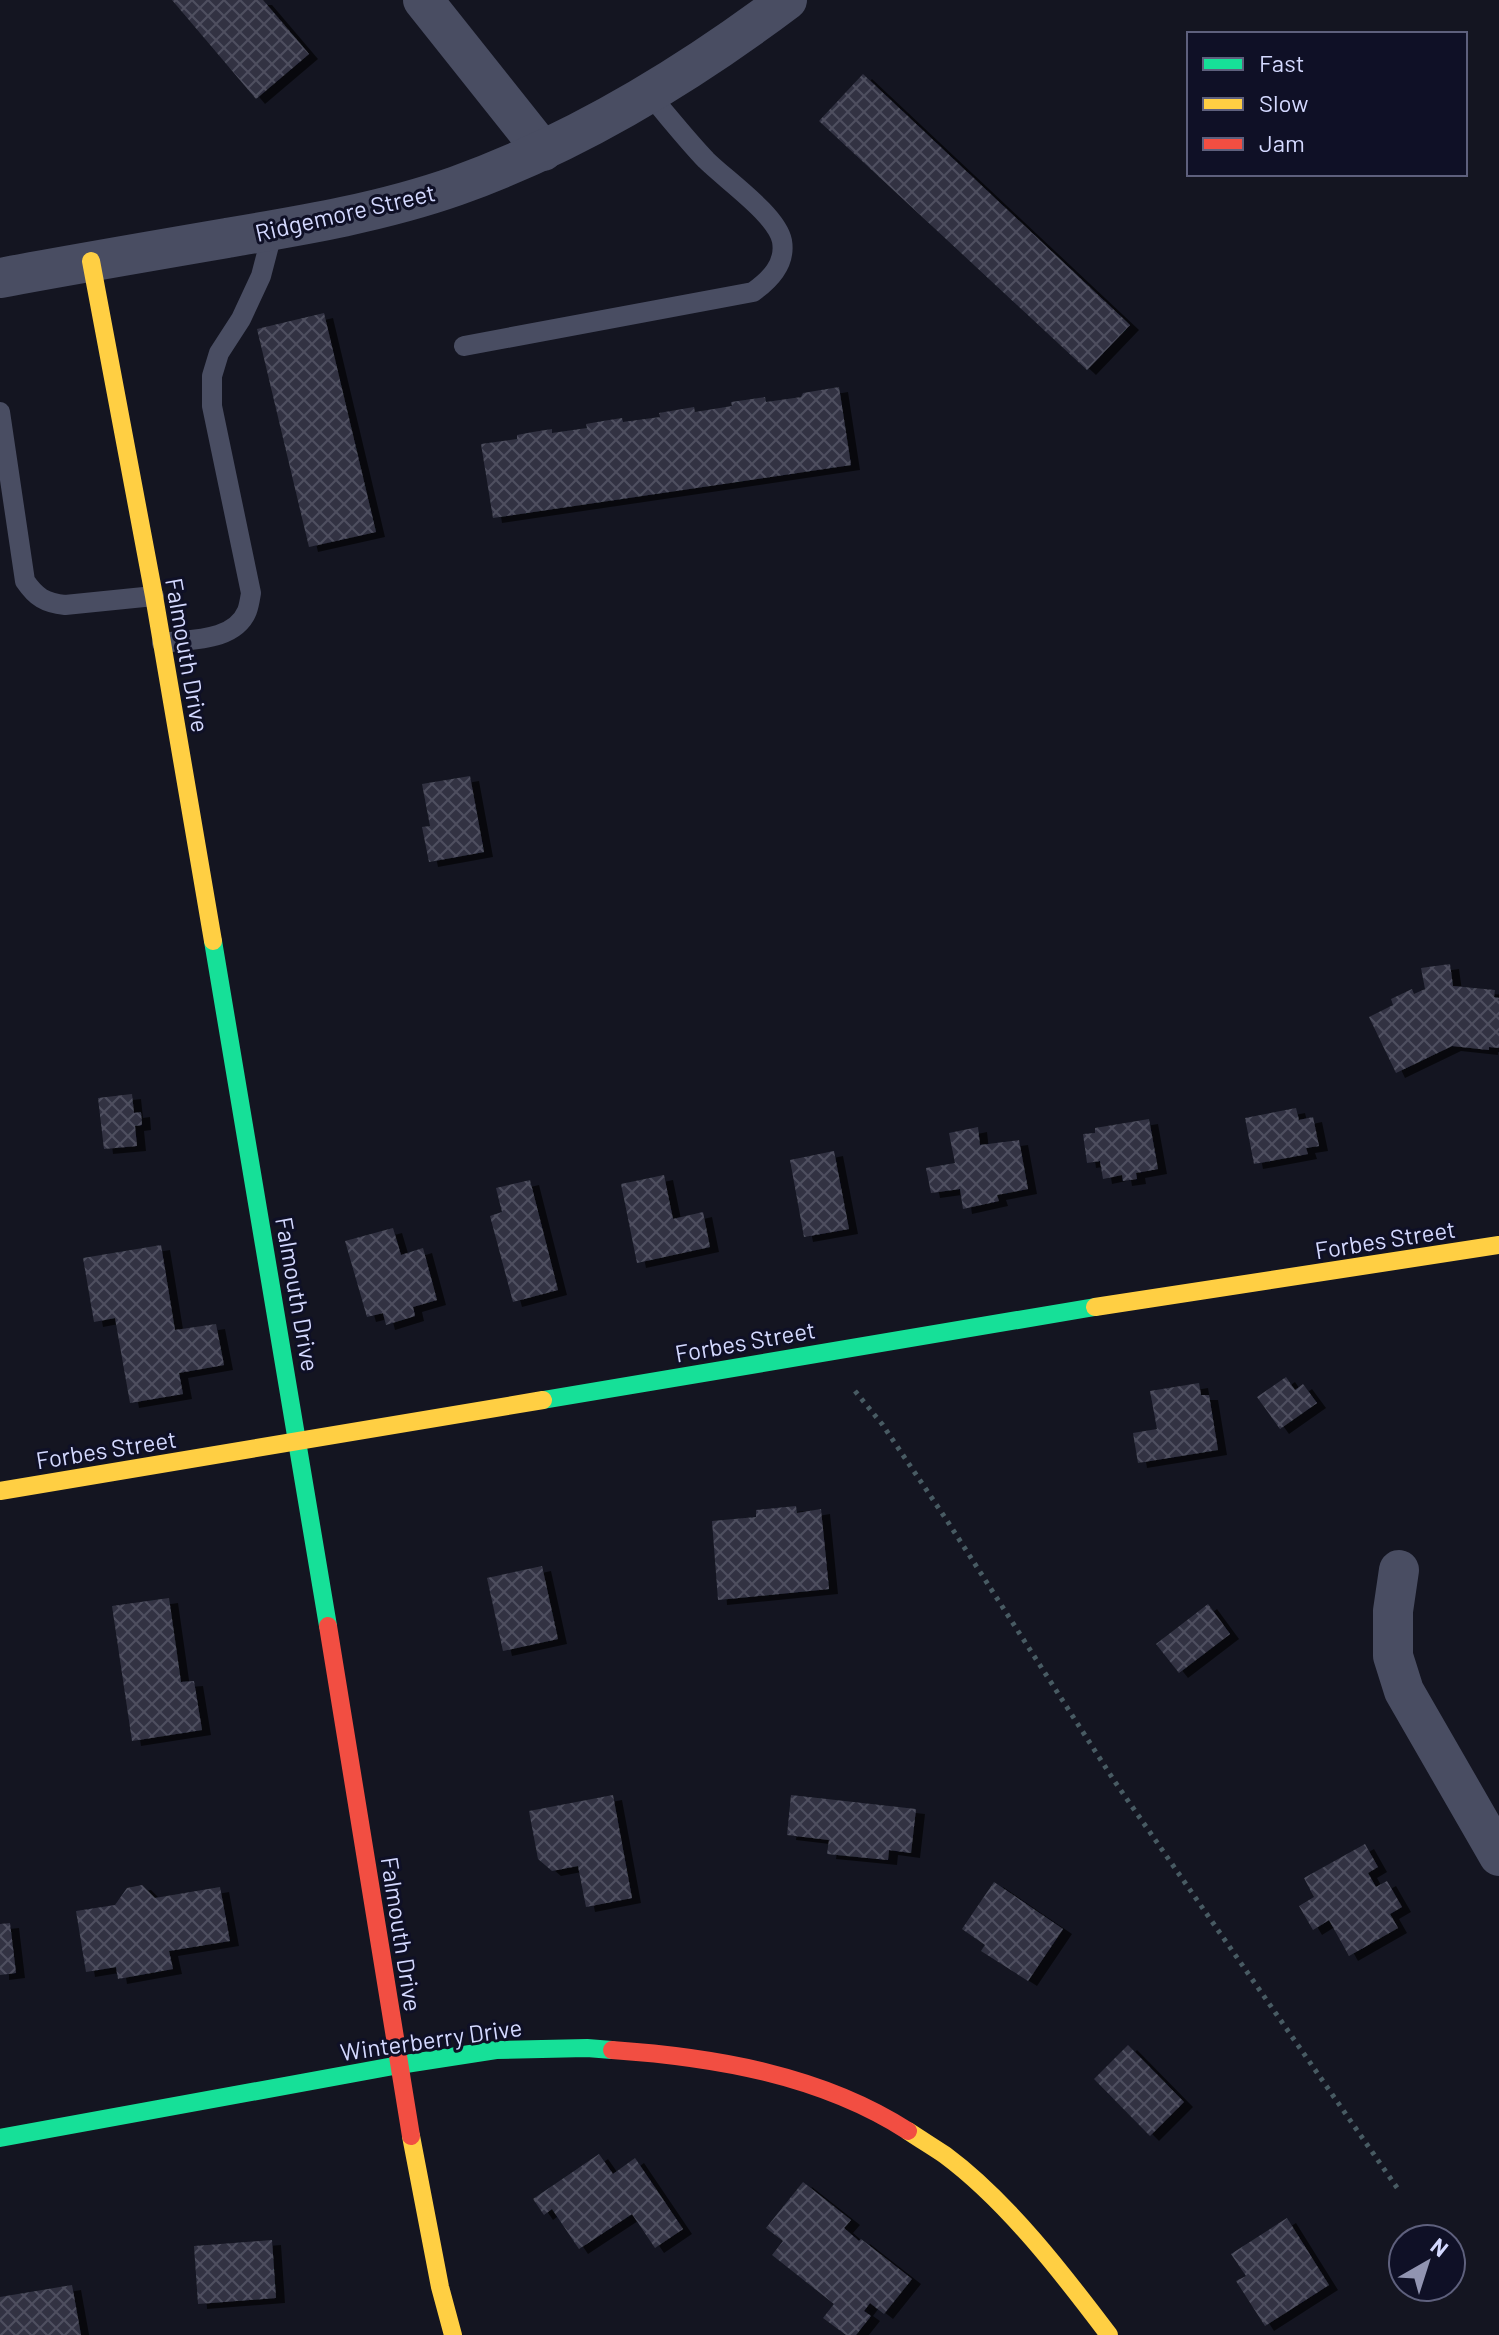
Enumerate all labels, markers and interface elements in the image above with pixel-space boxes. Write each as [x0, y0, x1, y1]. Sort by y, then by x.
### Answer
legend [1187, 32, 1467, 176]
text: Fast [1259, 48, 1304, 77]
text: Slow [1259, 88, 1308, 117]
text: Jam [1259, 128, 1305, 157]
street label: Ridgemore Street [252, 177, 438, 247]
street label: Falmouth Drive [160, 576, 216, 734]
street label: Forbes Street [1313, 1214, 1457, 1264]
street label: Falmouth Drive [270, 1215, 326, 1373]
street label: Forbes Street [673, 1314, 817, 1368]
street label: Forbes Street [34, 1424, 178, 1474]
street label: Falmouth Drive [375, 1855, 429, 2013]
street label: Winterberry Drive [338, 2012, 524, 2066]
north arrow [1387, 2223, 1467, 2303]
text: N [1426, 2232, 1454, 2261]

